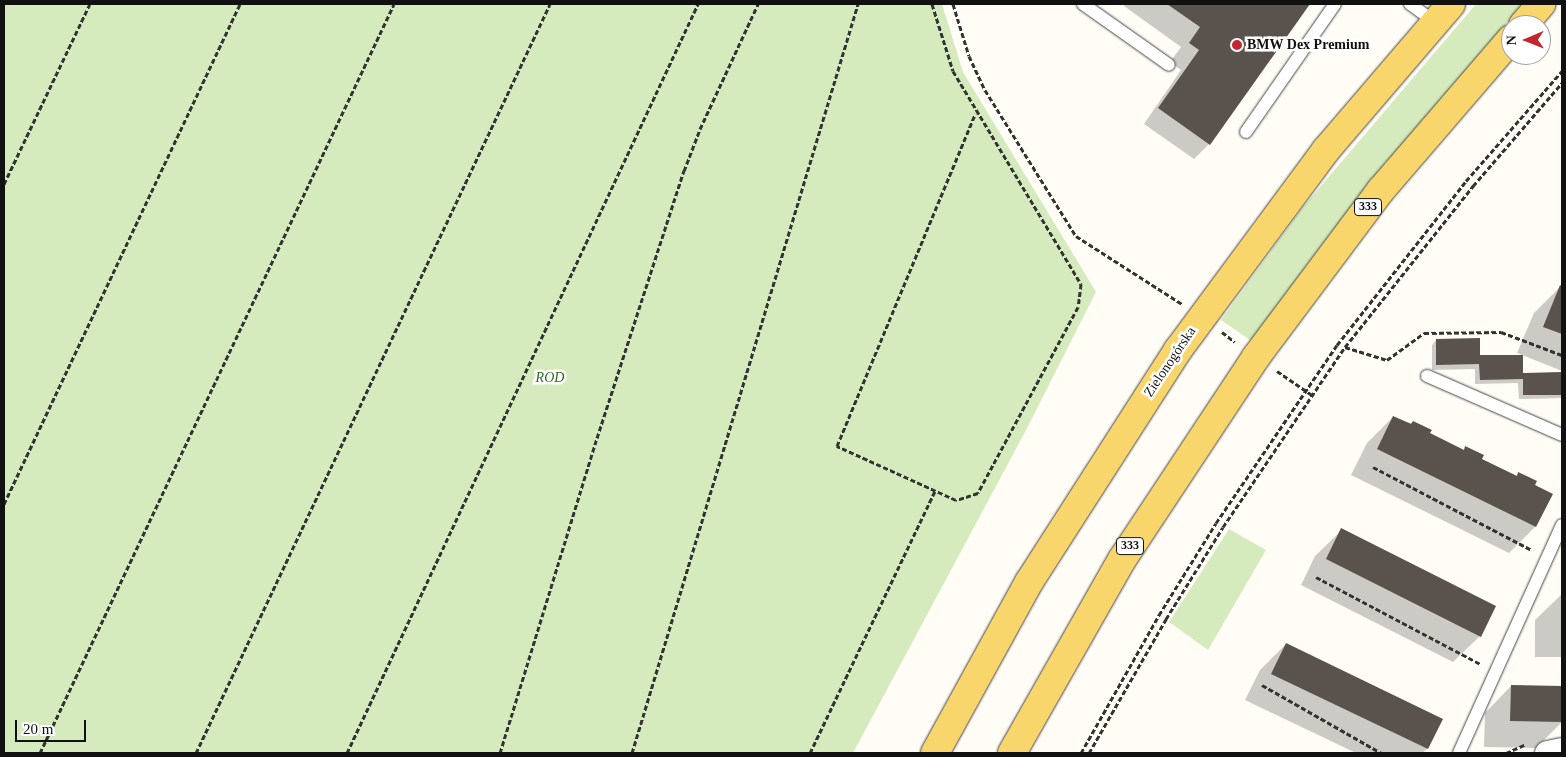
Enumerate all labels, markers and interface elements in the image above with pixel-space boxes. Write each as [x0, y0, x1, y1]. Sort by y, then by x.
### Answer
north arrow [1501, 15, 1551, 65]
text: N [1504, 35, 1519, 45]
place label: BMW Dex Premium [1247, 37, 1370, 53]
marker: BMW Dex Premium [1231, 39, 1243, 51]
road number: 333 [1353, 198, 1383, 216]
street label: Zielonogórska [1140, 324, 1200, 400]
park label: ROD [536, 370, 564, 386]
road number: 333 [1115, 536, 1145, 556]
scale bar [18, 710, 89, 742]
text: 20 m [23, 721, 53, 737]

